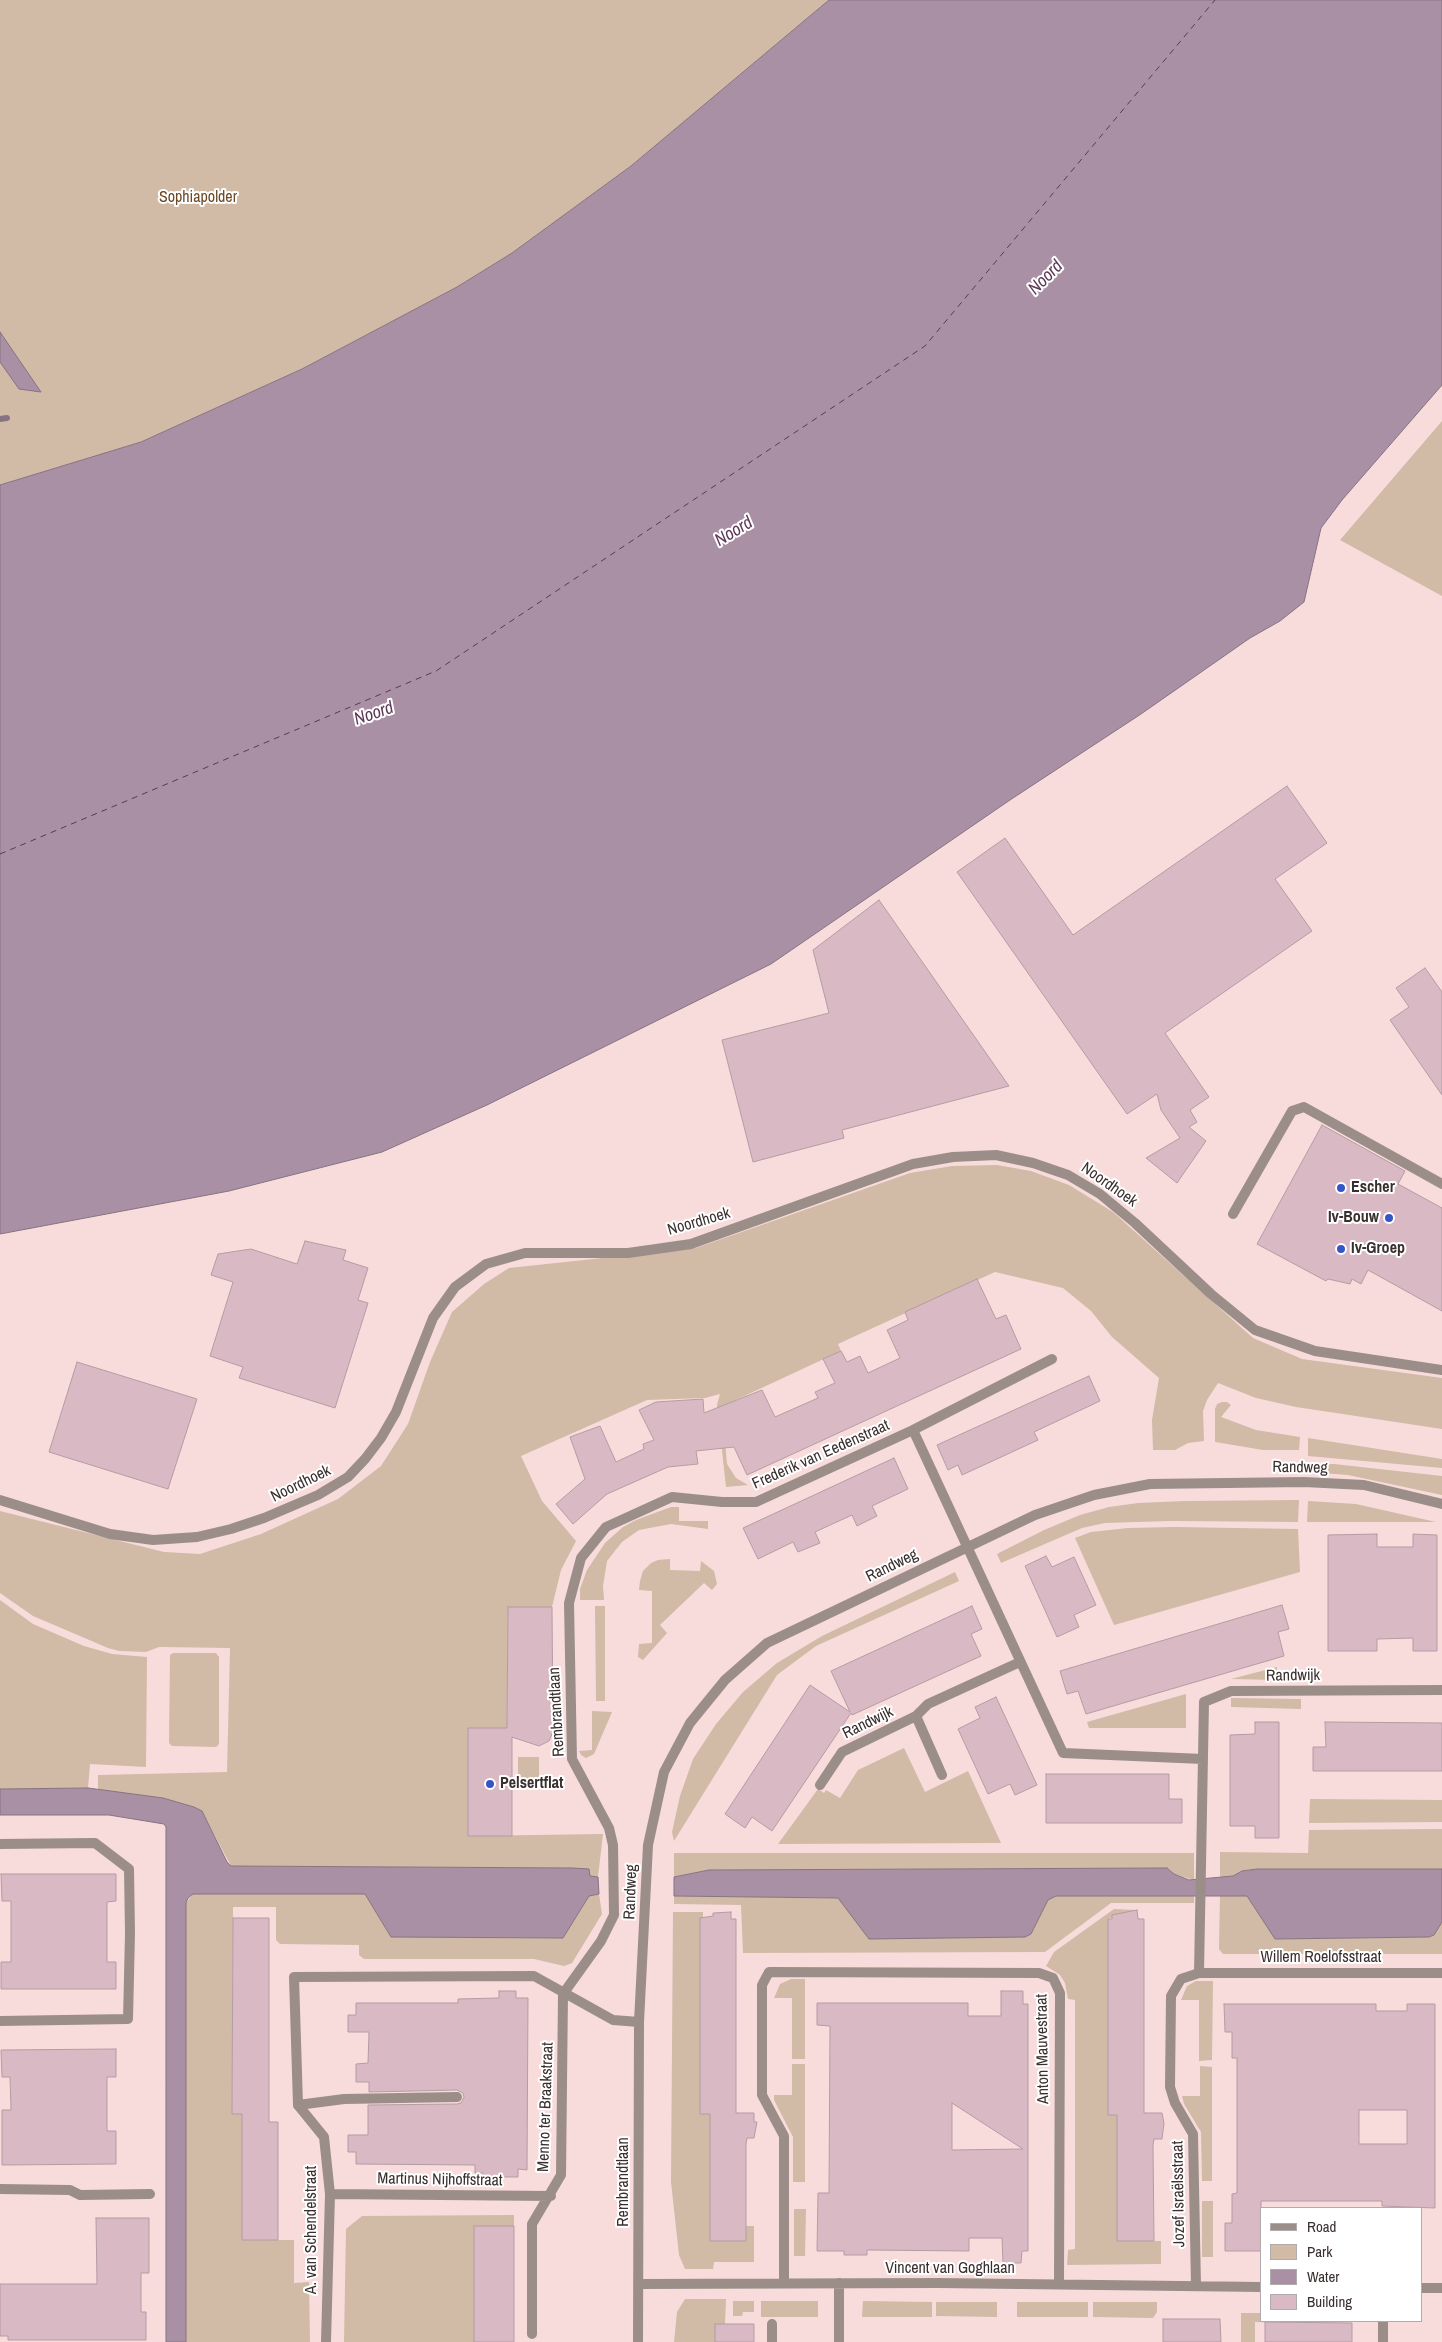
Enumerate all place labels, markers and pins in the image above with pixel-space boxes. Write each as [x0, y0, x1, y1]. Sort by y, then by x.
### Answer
place label: Escher [1351, 1178, 1395, 1198]
marker: Escher [1335, 1182, 1347, 1194]
place label: Iv-Bouw [1328, 1208, 1379, 1228]
marker: Iv-Bouw [1383, 1212, 1395, 1224]
place label: Iv-Groep [1351, 1239, 1405, 1259]
marker: Iv-Groep [1335, 1243, 1347, 1255]
place label: Pelsertflat [500, 1774, 563, 1794]
marker: Pelsertflat [484, 1778, 496, 1790]

